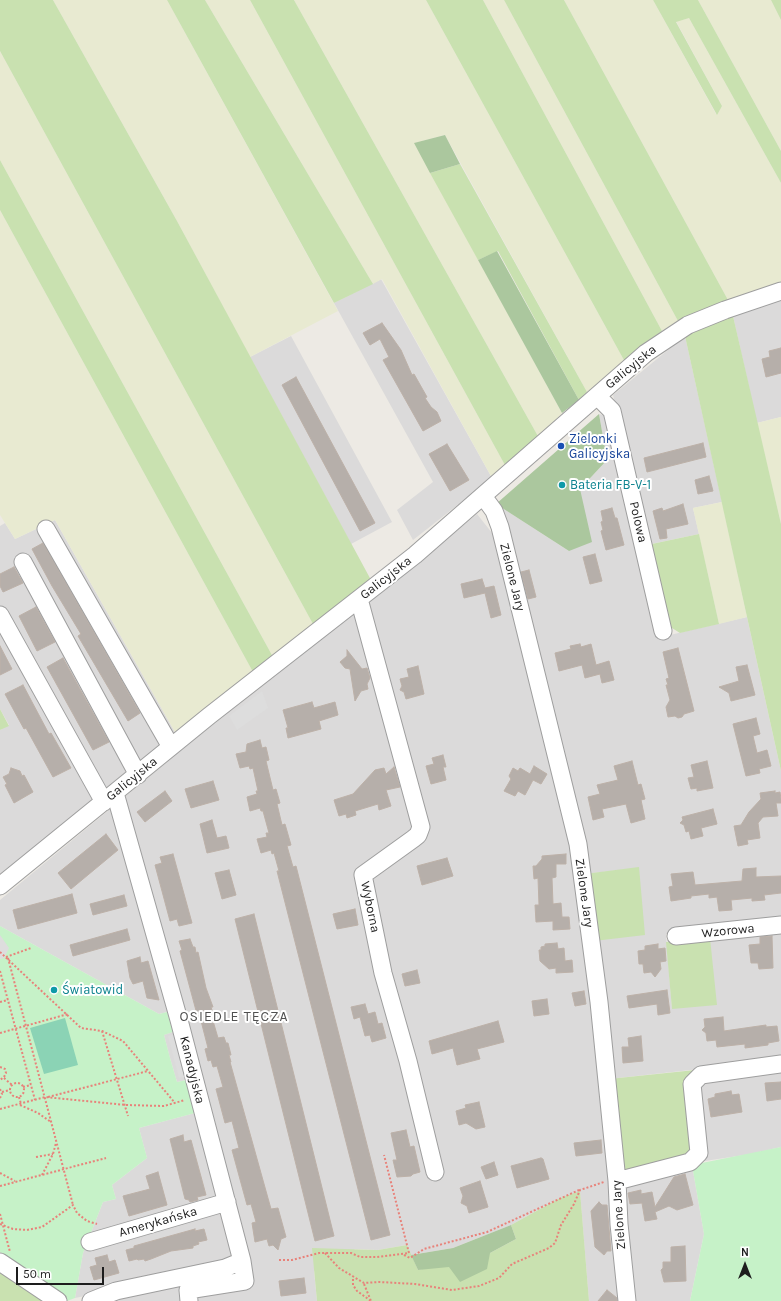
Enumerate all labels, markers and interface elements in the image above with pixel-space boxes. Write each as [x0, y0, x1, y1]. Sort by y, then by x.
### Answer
street label: Galicyjska [602, 342, 660, 392]
place label: Zielonki Galicyjska [569, 431, 630, 462]
marker: Zielonki Galicyjska [556, 441, 566, 451]
place label: Bateria FB-V-1 [570, 477, 651, 493]
marker: Bateria FB-V-1 [557, 480, 567, 490]
street label: Polowa [626, 500, 650, 544]
street label: Zielone Jary [496, 541, 528, 613]
street label: Galicyjska [357, 553, 415, 603]
street label: Galicyjska [103, 754, 161, 804]
street label: Zielone Jary [571, 857, 597, 929]
street label: Wyborna [357, 880, 383, 934]
street label: Wzorowa [701, 920, 755, 942]
place label: Światowid [62, 982, 123, 998]
marker: Światowid [49, 985, 59, 995]
district label: OSIEDLE TĘCZA [179, 1009, 289, 1025]
street label: Kanadyjska [176, 1035, 208, 1105]
street label: Zielone Jary [609, 1180, 629, 1250]
street label: Amerykańska [117, 1203, 199, 1241]
north arrow [725, 1245, 765, 1285]
text: N [741, 1246, 749, 1259]
scale bar [18, 1259, 106, 1285]
text: 50 m [23, 1267, 51, 1281]

